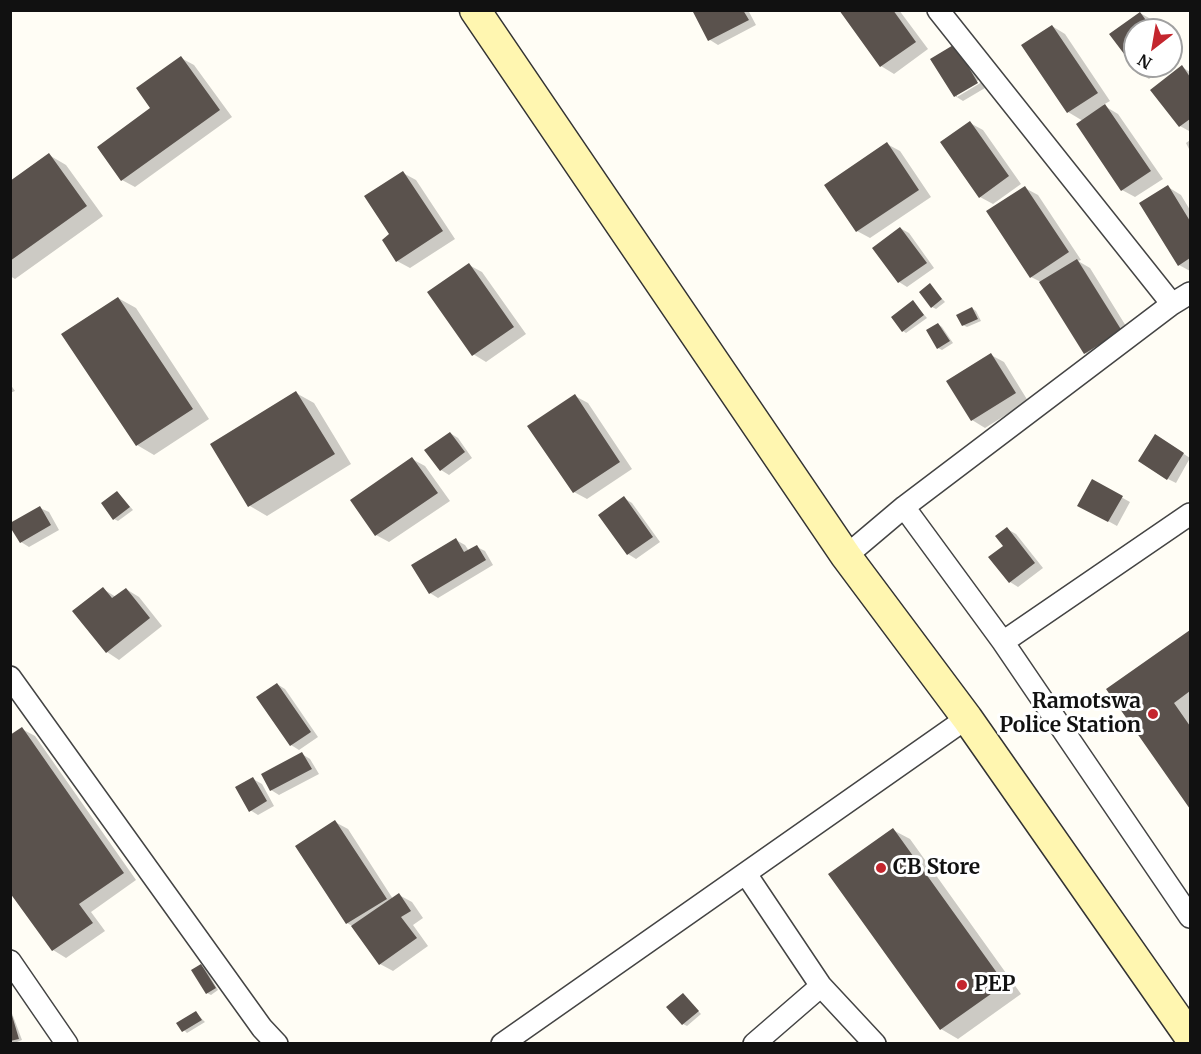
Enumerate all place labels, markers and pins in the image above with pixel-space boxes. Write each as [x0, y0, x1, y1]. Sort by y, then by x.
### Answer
place label: Ramotswa Police Station [999, 689, 1141, 739]
marker: Ramotswa Police Station [1146, 707, 1160, 721]
place label: CB Store [893, 855, 980, 881]
marker: CB Store [874, 861, 888, 875]
place label: PEP [974, 972, 1015, 998]
marker: PEP [955, 978, 969, 992]

